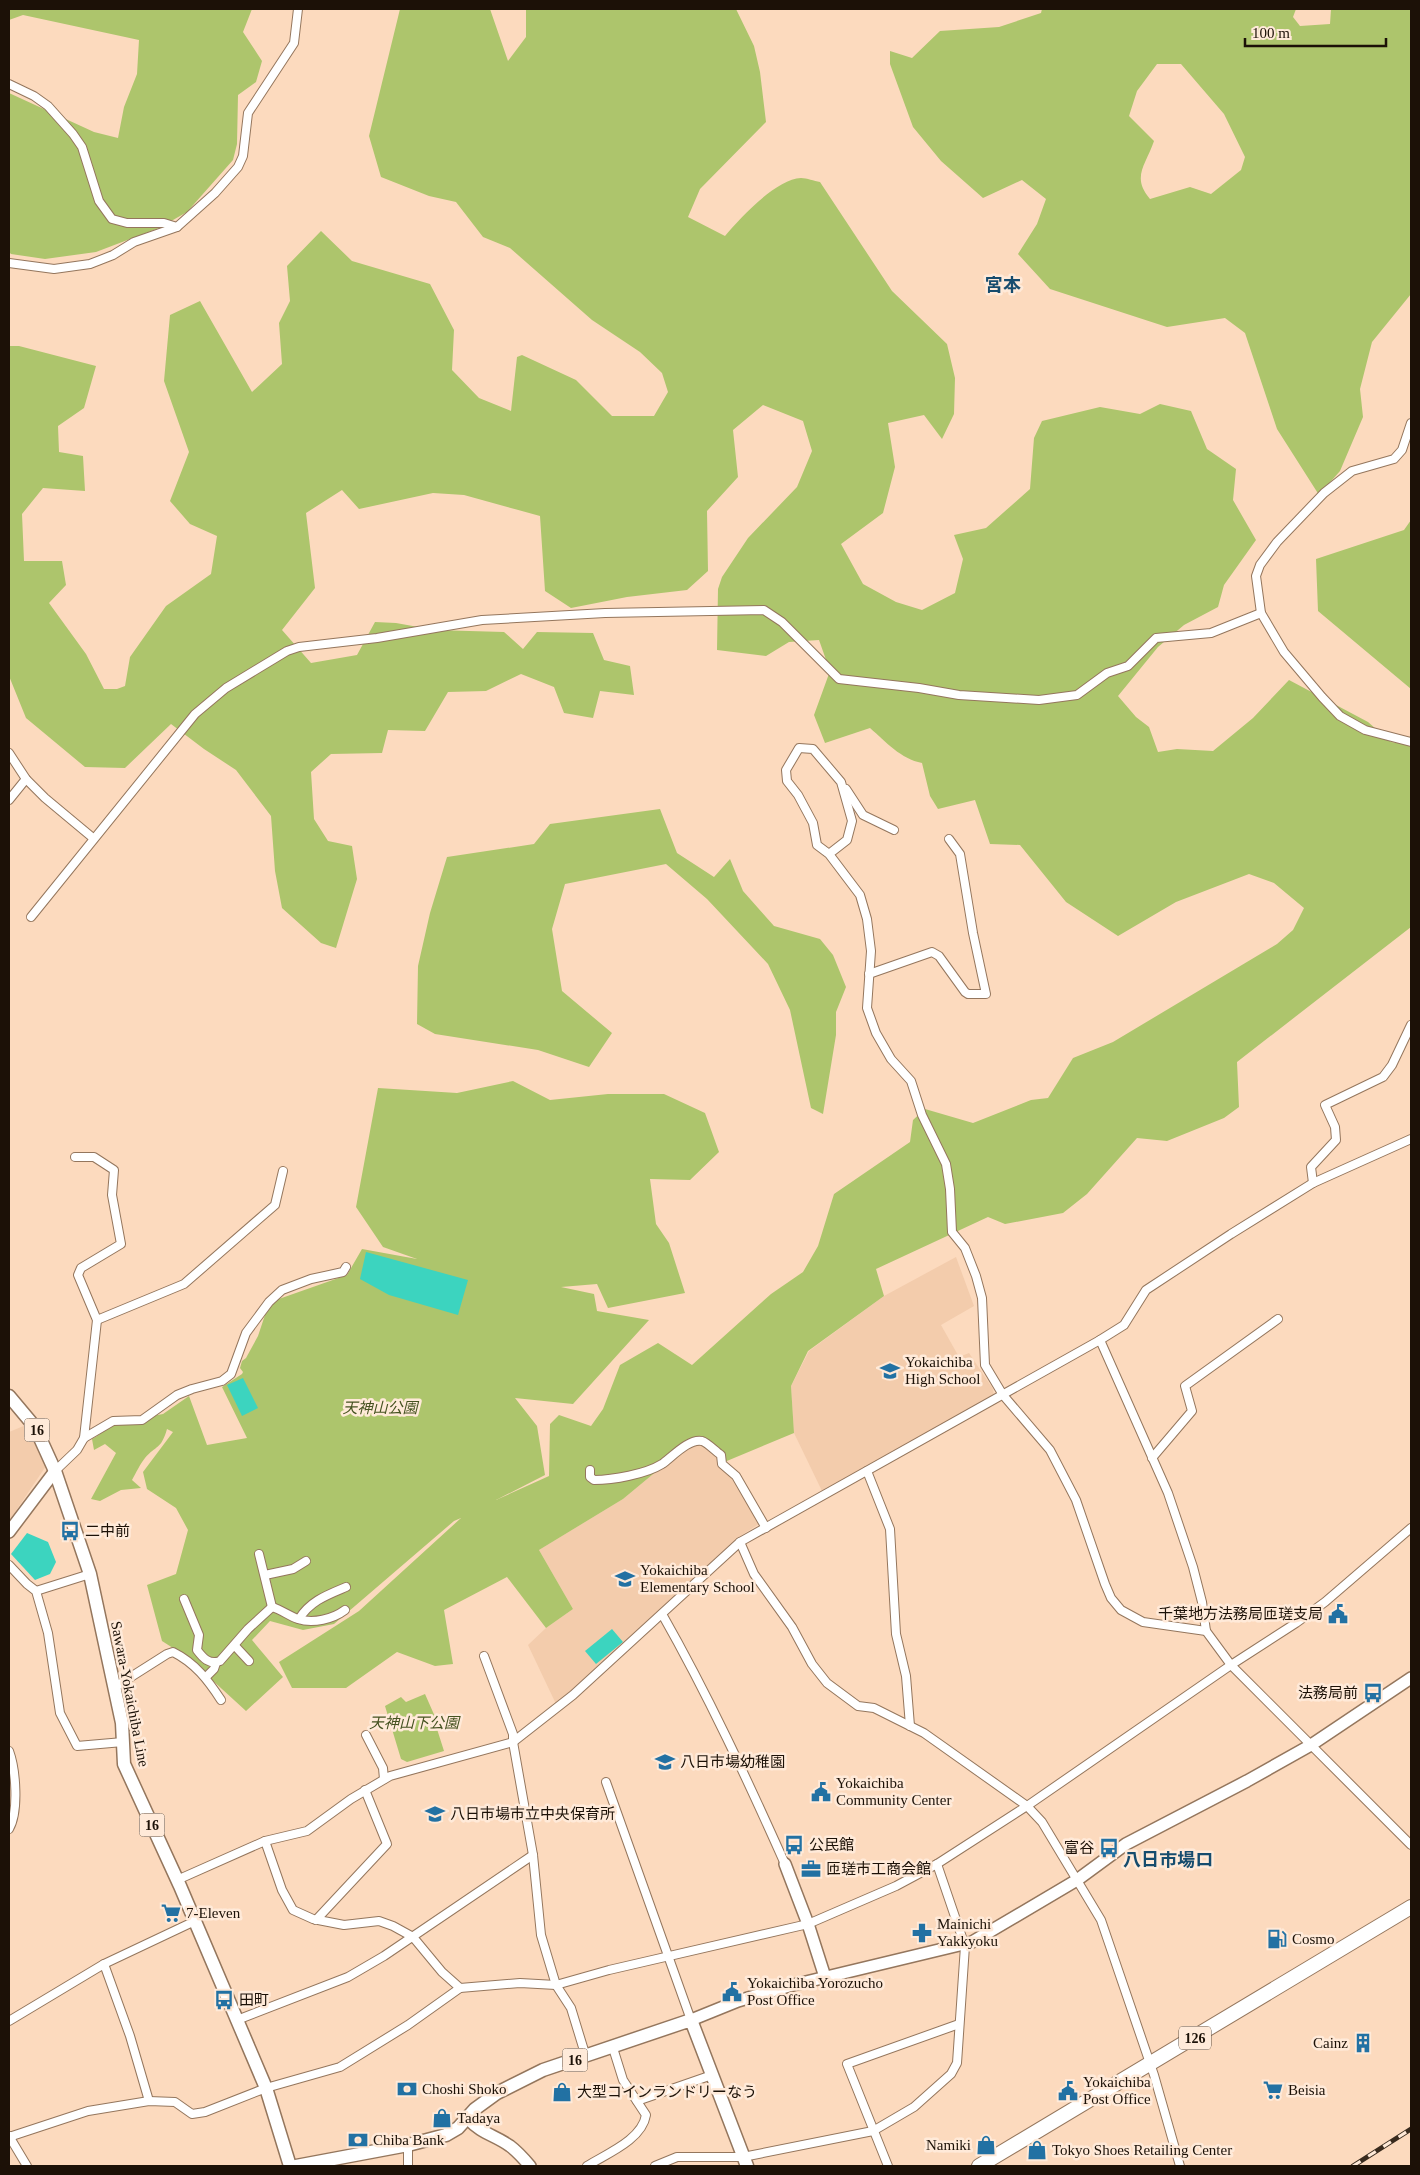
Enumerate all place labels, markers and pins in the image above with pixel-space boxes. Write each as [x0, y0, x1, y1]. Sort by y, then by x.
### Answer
place label: Yokaichiba High School [905, 1354, 980, 1387]
school or university icon: Yokaichiba High School [879, 1360, 901, 1382]
bus stop icon: 二中前 [59, 1520, 81, 1542]
place label: 二中前 [85, 1523, 130, 1539]
place label: Yokaichiba Elementary School [640, 1562, 755, 1595]
school or university icon: Yokaichiba Elementary School [614, 1568, 636, 1590]
public building icon: 千葉地方法務局匝瑳支局 [1327, 1603, 1349, 1625]
place label: 千葉地方法務局匝瑳支局 [1158, 1606, 1323, 1622]
bus stop icon: 法務局前 [1362, 1682, 1384, 1704]
place label: 法務局前 [1298, 1685, 1358, 1701]
school or university icon: 八日市場幼稚園 [654, 1751, 676, 1773]
place label: 八日市場幼稚園 [680, 1754, 785, 1770]
place label: Yokaichiba Community Center [836, 1775, 951, 1808]
public building icon: Yokaichiba Community Center [810, 1781, 832, 1803]
school or university icon: 八日市場市立中央保育所 [424, 1803, 446, 1825]
place label: 八日市場市立中央保育所 [450, 1806, 615, 1822]
bus stop icon: 公民館 [783, 1834, 805, 1856]
place label: 公民館 [809, 1837, 854, 1853]
bus stop icon: 富谷 [1098, 1837, 1120, 1859]
place label: 富谷 [1064, 1840, 1094, 1856]
office icon: 匝瑳市工商会館 [800, 1858, 822, 1880]
place label: 匝瑳市工商会館 [826, 1861, 931, 1877]
supermarket icon: 7-Eleven [160, 1902, 182, 1924]
place label: 7-Eleven [186, 1905, 241, 1921]
place label: Mainichi Yakkyoku [937, 1916, 998, 1949]
pharmacy icon: Mainichi Yakkyoku [911, 1922, 933, 1944]
fuel station icon: Cosmo [1266, 1928, 1288, 1950]
place label: Cosmo [1292, 1931, 1335, 1947]
place label: Yokaichiba Yorozucho Post Office [747, 1975, 883, 2008]
public building icon: Yokaichiba Yorozucho Post Office [721, 1981, 743, 2003]
bus stop icon: 田町 [213, 1989, 235, 2011]
place label: 田町 [239, 1992, 269, 2008]
building icon: Cainz [1352, 2032, 1374, 2054]
place label: Cainz [1313, 2035, 1348, 2051]
place label: Yokaichiba Post Office [1083, 2074, 1151, 2107]
bank icon: Choshi Shoko [396, 2078, 418, 2100]
supermarket icon: Beisia [1262, 2079, 1284, 2101]
public building icon: Yokaichiba Post Office [1057, 2080, 1079, 2102]
place label: Choshi Shoko [422, 2081, 507, 2097]
shop icon: 大型コインランドリーなう [551, 2081, 573, 2103]
place label: Beisia [1288, 2082, 1326, 2098]
place label: 大型コインランドリーなう [577, 2084, 757, 2100]
shop icon: Tadaya [431, 2107, 453, 2129]
place label: Tadaya [457, 2110, 500, 2126]
bank icon: Chiba Bank [347, 2129, 369, 2151]
place label: Chiba Bank [373, 2132, 445, 2148]
shop icon: Namiki [975, 2134, 997, 2156]
place label: Namiki [926, 2137, 971, 2153]
shop icon: Tokyo Shoes Retailing Center [1026, 2139, 1048, 2161]
place label: Tokyo Shoes Retailing Center [1052, 2142, 1232, 2158]

